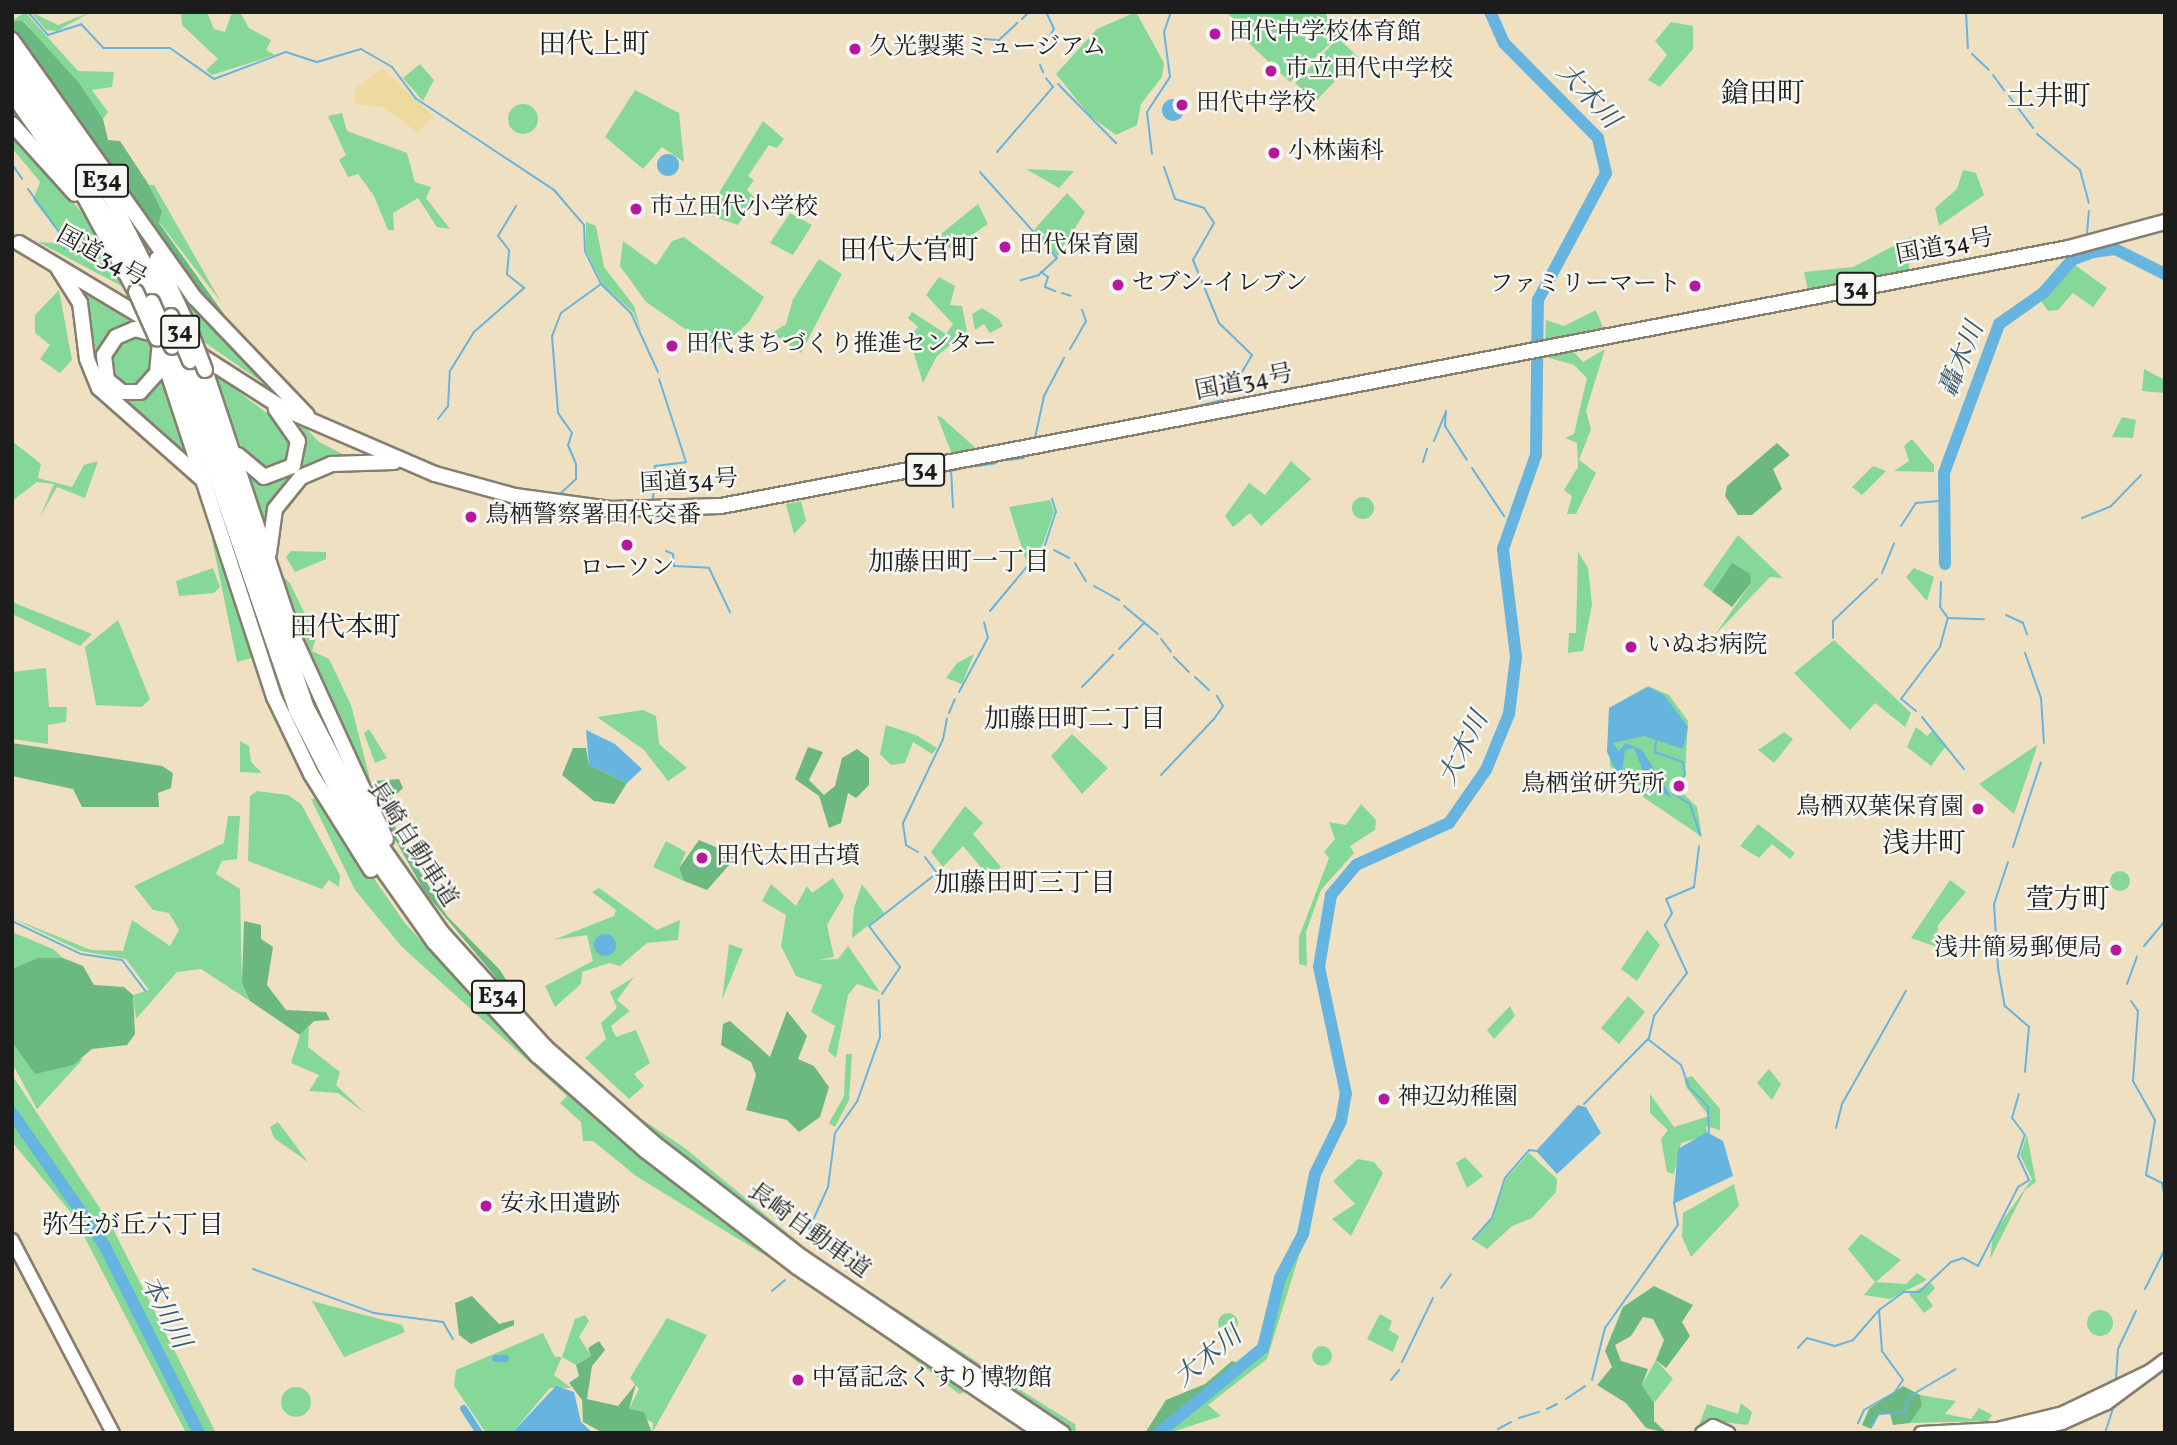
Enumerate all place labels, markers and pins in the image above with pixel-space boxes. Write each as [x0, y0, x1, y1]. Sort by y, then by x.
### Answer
place label: 田代中学校体育館 [1229, 20, 1421, 48]
marker: 田代中学校体育館 [1207, 26, 1223, 42]
place label: 久光製薬ミュージアム [869, 35, 1109, 63]
marker: 久光製薬ミュージアム [847, 41, 863, 57]
place label: 市立田代中学校 [1285, 57, 1453, 85]
marker: 市立田代中学校 [1263, 63, 1279, 79]
place label: 田代中学校 [1196, 91, 1316, 119]
marker: 田代中学校 [1174, 97, 1190, 113]
place label: 小林歯科 [1288, 139, 1384, 167]
marker: 小林歯科 [1266, 145, 1282, 161]
place label: 市立田代小学校 [650, 195, 818, 223]
marker: 市立田代小学校 [628, 201, 644, 217]
place label: 田代保育園 [1019, 233, 1139, 261]
marker: 田代保育園 [997, 239, 1013, 255]
place label: セブン-イレブン [1132, 271, 1310, 299]
place label: ファミリーマート [1489, 272, 1681, 300]
marker: セブン-イレブン [1110, 277, 1126, 293]
marker: ファミリーマート [1687, 278, 1703, 294]
place label: 田代まちづくり推進センター [686, 332, 998, 360]
marker: 田代まちづくり推進センター [664, 338, 680, 354]
place label: 鳥栖警察署田代交番 [485, 503, 701, 531]
marker: 鳥栖警察署田代交番 [463, 509, 479, 525]
marker: ローソン [619, 537, 635, 553]
place label: ローソン [579, 556, 675, 584]
place label: いぬお病院 [1647, 633, 1767, 661]
marker: いぬお病院 [1621, 637, 1641, 657]
place label: 鳥栖蛍研究所 [1521, 772, 1665, 800]
marker: 鳥栖蛍研究所 [1671, 778, 1687, 794]
place label: 鳥栖双葉保育園 [1796, 795, 1964, 823]
marker: 鳥栖双葉保育園 [1970, 801, 1986, 817]
place label: 田代太田古墳 [716, 844, 860, 872]
marker: 田代太田古墳 [694, 850, 710, 866]
place label: 浅井簡易郵便局 [1934, 936, 2102, 964]
marker: 浅井簡易郵便局 [2108, 942, 2124, 958]
place label: 神辺幼稚園 [1398, 1085, 1518, 1113]
marker: 神辺幼稚園 [1376, 1091, 1392, 1107]
place label: 安永田遺跡 [500, 1192, 620, 1220]
marker: 安永田遺跡 [478, 1198, 494, 1214]
place label: 中冨記念くすり博物館 [812, 1366, 1052, 1394]
marker: 中冨記念くすり博物館 [790, 1372, 806, 1388]

